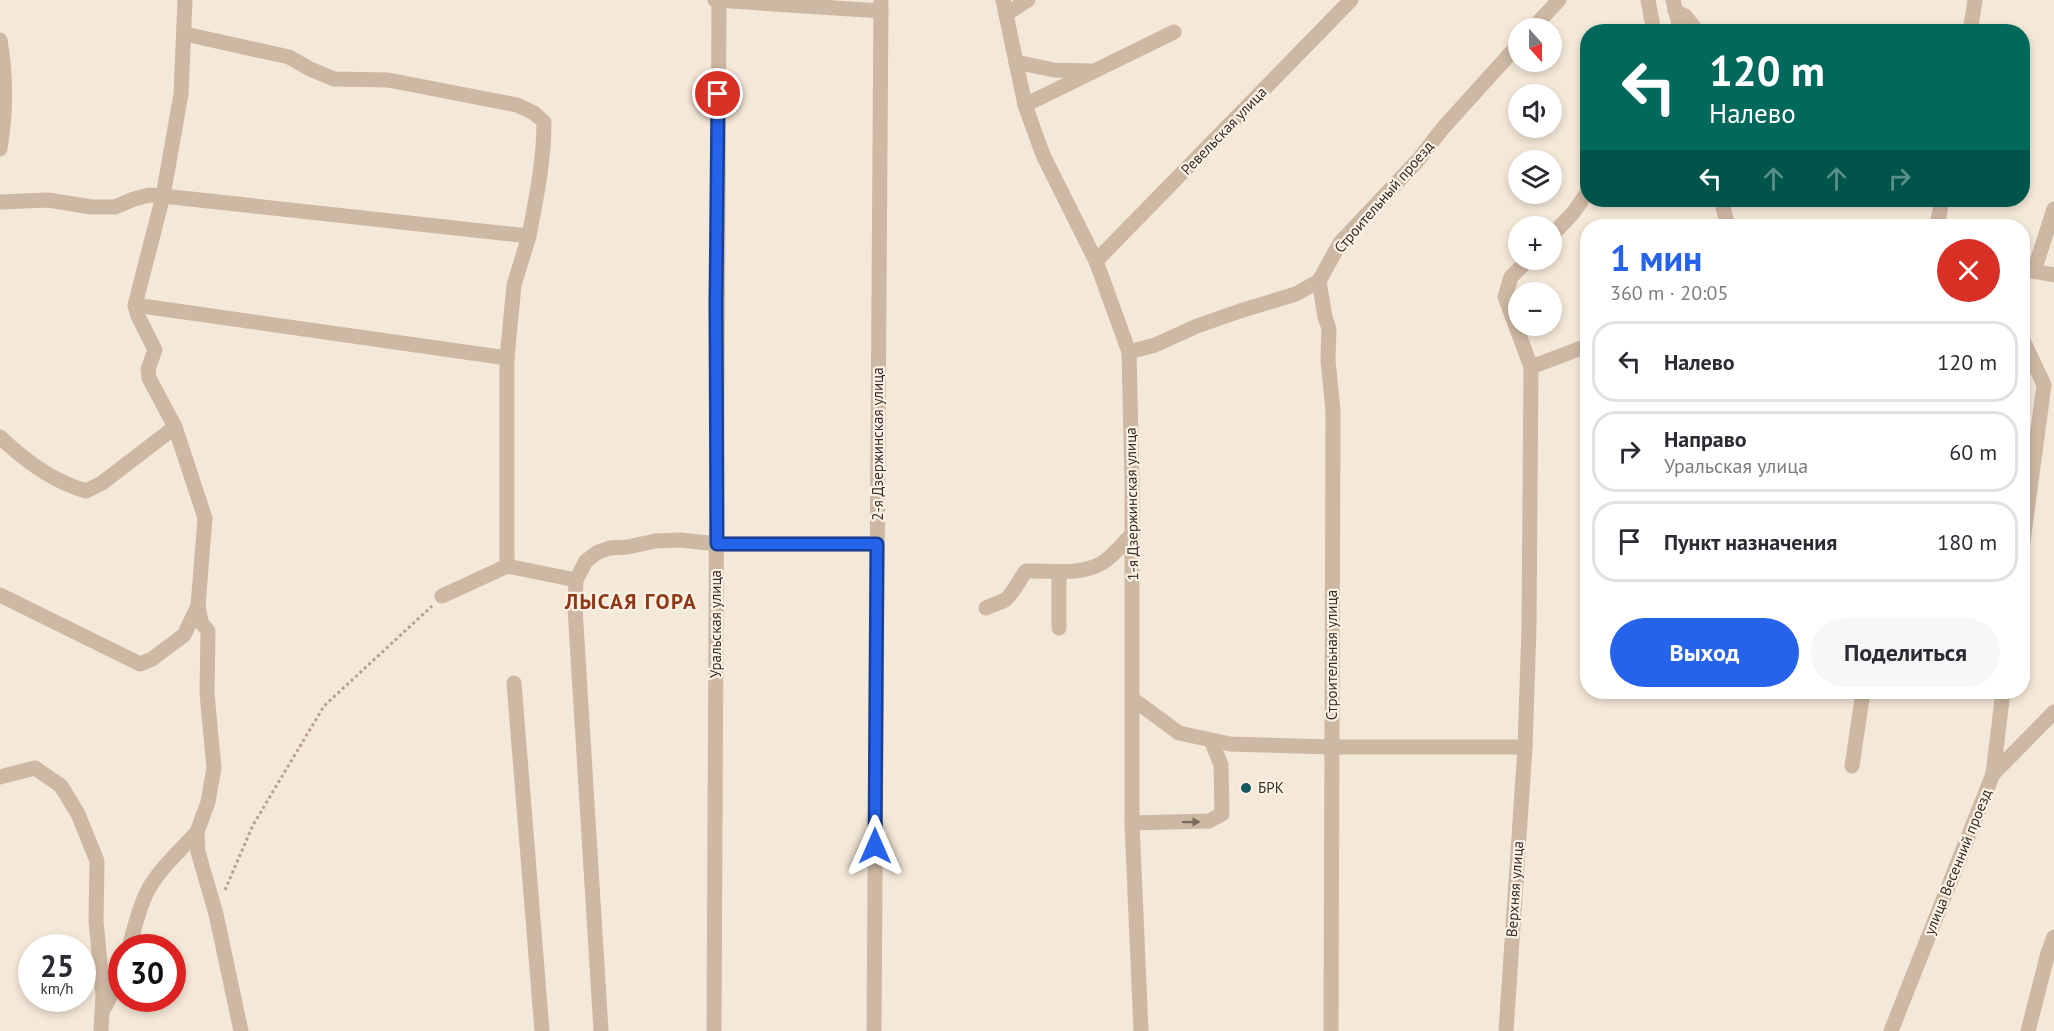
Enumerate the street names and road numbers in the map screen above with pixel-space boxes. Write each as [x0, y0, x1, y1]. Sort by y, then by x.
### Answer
street label: Ревельская улица [1177, 83, 1271, 179]
street label: Строительный проезд [1330, 137, 1437, 257]
street label: 2-я Дзержинская улица [868, 367, 887, 521]
street label: 1-я Дзержинская улица [1121, 427, 1142, 581]
street label: Уральская улица [706, 570, 725, 678]
street label: Строительная улица [1322, 590, 1341, 720]
street label: улица Весенний проезд [1920, 786, 1995, 937]
street label: Верхняя улица [1502, 840, 1527, 938]

